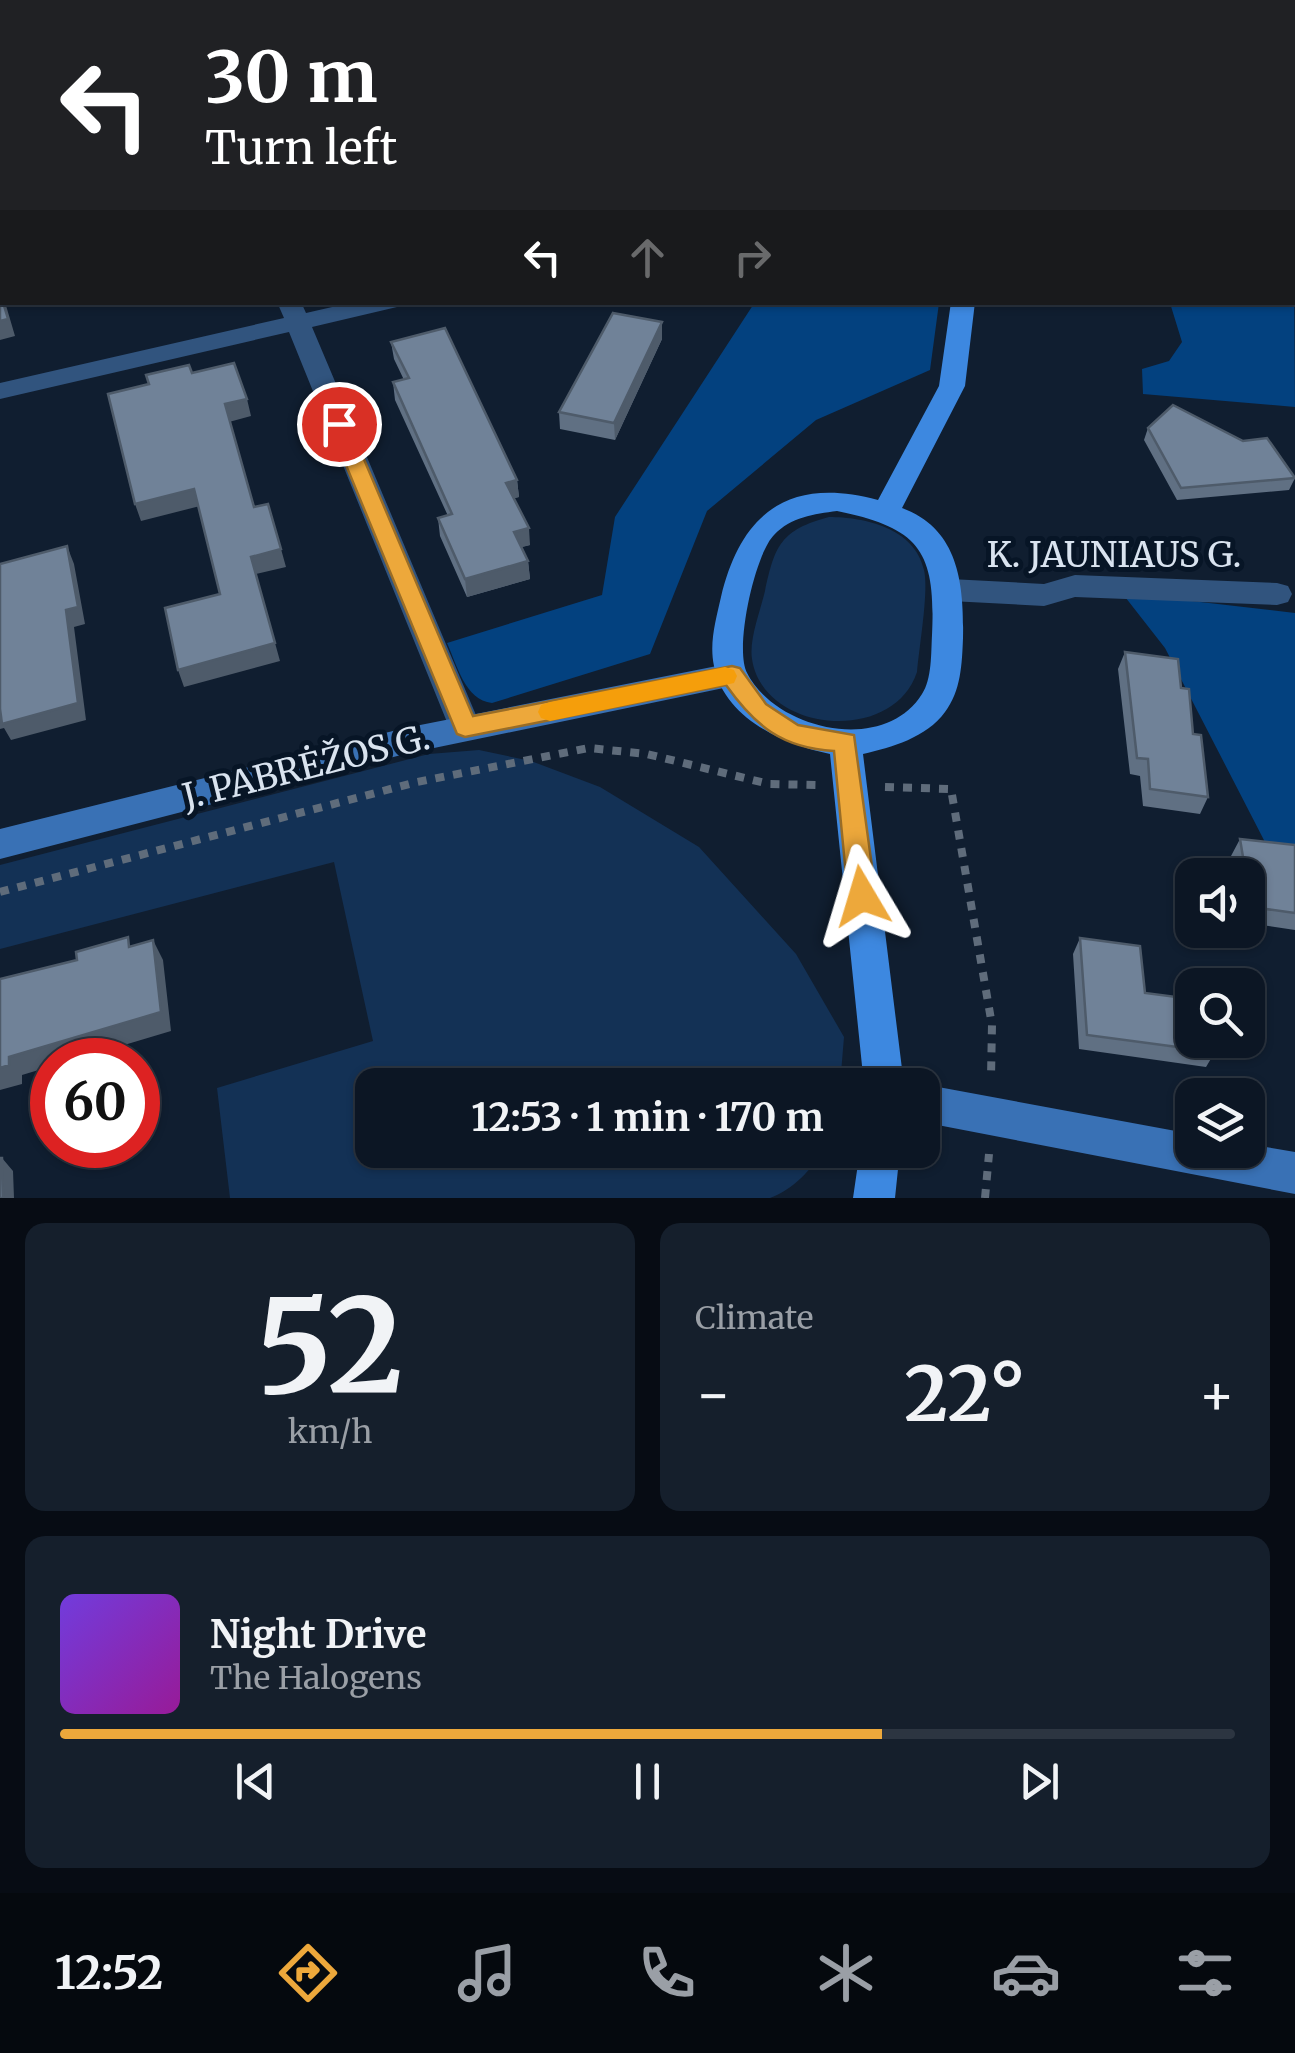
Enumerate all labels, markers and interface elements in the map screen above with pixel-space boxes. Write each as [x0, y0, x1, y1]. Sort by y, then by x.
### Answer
text: 30 m [205, 33, 378, 121]
icon: left [40, 40, 170, 170]
text: Turn left [205, 120, 397, 176]
icon: left [515, 230, 570, 285]
icon: ahead [620, 230, 675, 285]
icon: right [725, 230, 780, 285]
pin [297, 382, 382, 467]
icon: arrive [312, 397, 367, 452]
street label: K. JAUNIAUS G. [987, 533, 1241, 577]
street label: J. PABRĖŽOS G. [177, 714, 434, 819]
position arrow [810, 844, 914, 948]
map controls [1175, 858, 1265, 1168]
button: sound [1175, 858, 1265, 948]
button: search [1175, 968, 1265, 1058]
speed limit sign: 60 [30, 1038, 160, 1168]
button: layers [1175, 1078, 1265, 1168]
text: 12:53 · 1 min · 170 m [471, 1094, 824, 1141]
text: 52 [256, 1265, 404, 1428]
text: Climate [695, 1298, 813, 1338]
text: 22° [904, 1347, 1026, 1441]
text: − [695, 1360, 732, 1429]
text: + [1198, 1360, 1235, 1429]
text: km/h [288, 1412, 372, 1452]
text: Night Drive [210, 1611, 427, 1658]
text: The Halogens [210, 1658, 422, 1698]
icon: previous [228, 1754, 283, 1809]
icon: pause [620, 1754, 675, 1809]
icon: next [1012, 1754, 1067, 1809]
icon: directions [273, 1938, 343, 2008]
icon: music [452, 1938, 522, 2008]
icon: phone [632, 1938, 702, 2008]
icon: climate [811, 1938, 881, 2008]
icon: car [991, 1938, 1061, 2008]
icon: filters [1170, 1938, 1240, 2008]
text: 12:52 [55, 1945, 163, 2001]

